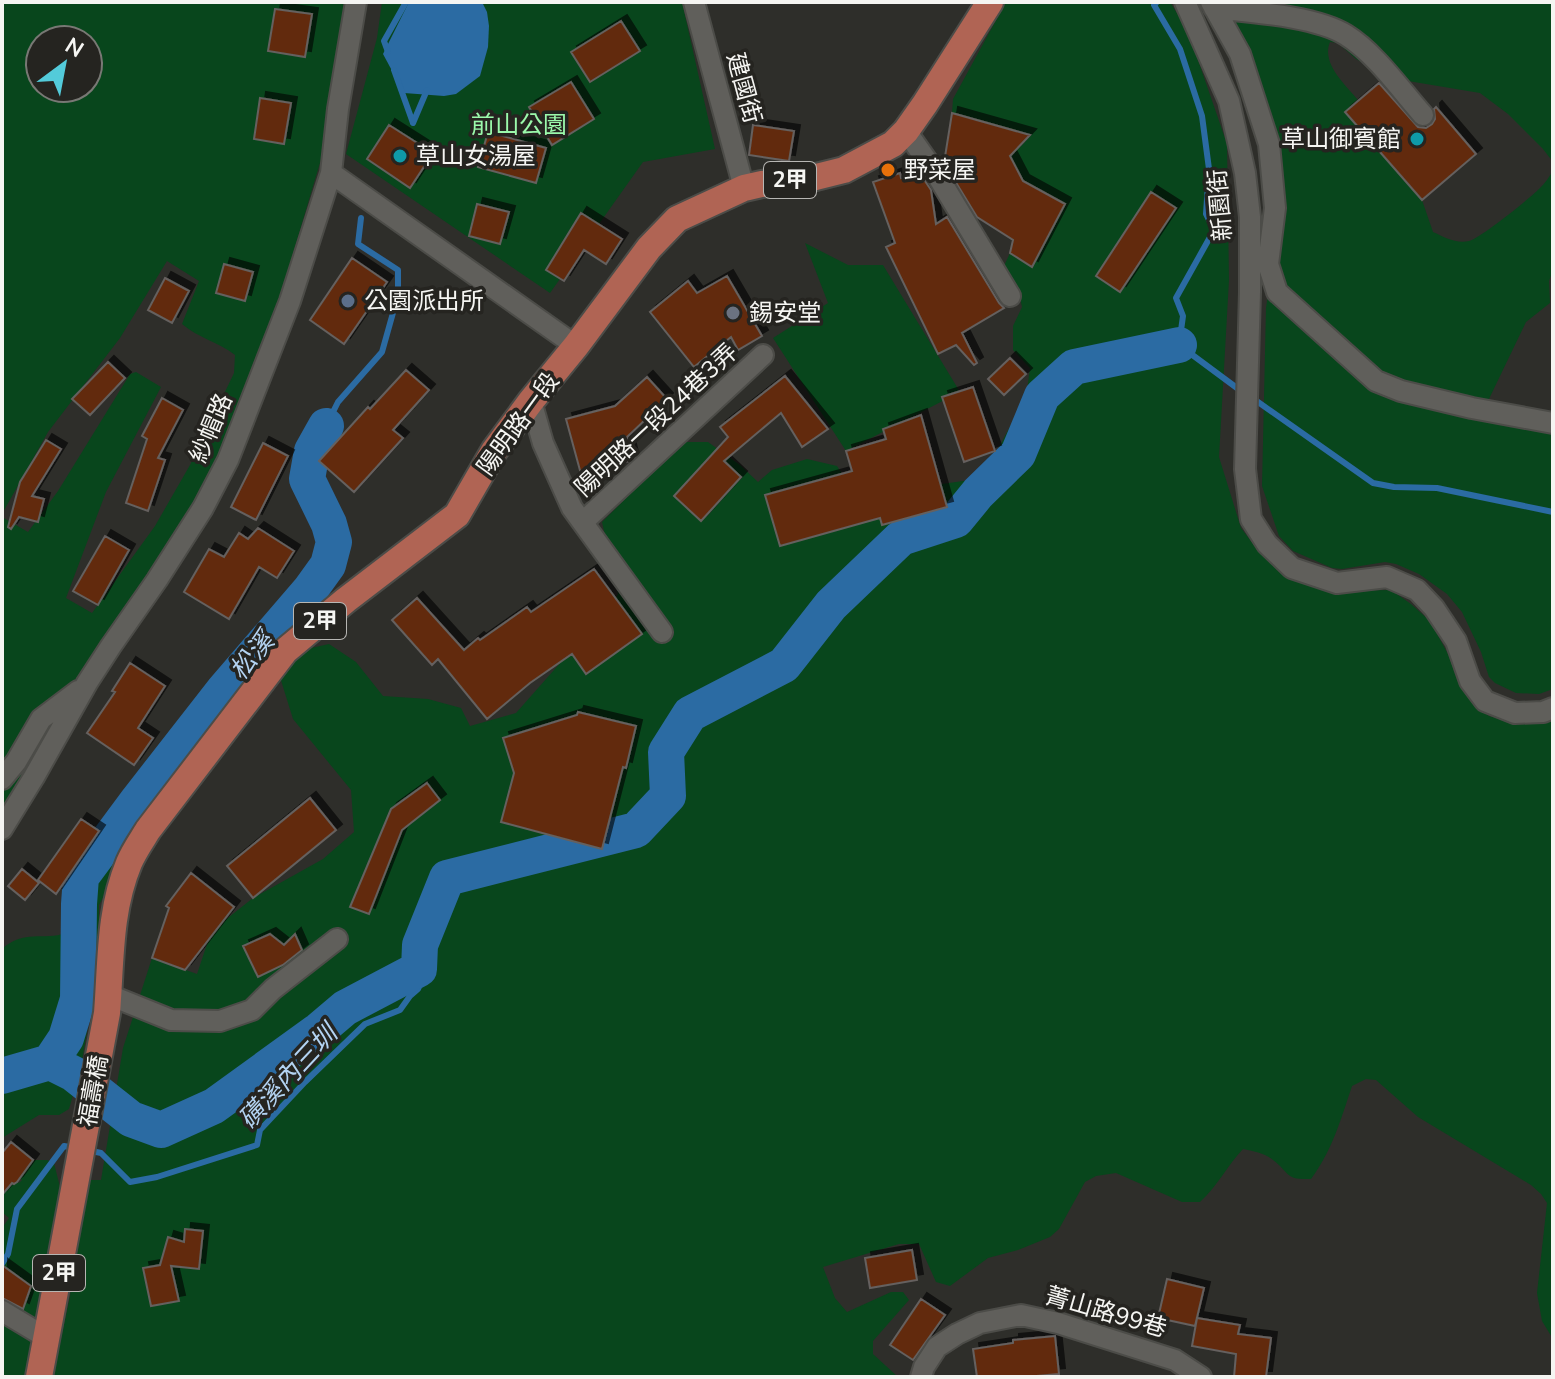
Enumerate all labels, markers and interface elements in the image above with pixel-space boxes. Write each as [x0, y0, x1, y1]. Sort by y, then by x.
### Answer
north arrow [24, 24, 104, 104]
text: N [59, 31, 89, 65]
street label: 建國街 [719, 49, 769, 127]
park label: 前山公園 [471, 109, 567, 141]
place label: 草山御賓館 [1281, 123, 1401, 155]
marker: 草山御賓館 [1408, 130, 1426, 148]
place label: 草山女湯屋 [416, 140, 536, 172]
marker: 草山女湯屋 [391, 147, 409, 165]
place label: 野菜屋 [904, 154, 976, 186]
marker: 野菜屋 [879, 161, 897, 179]
road number: 2甲 [764, 162, 816, 198]
street label: 新園街 [1201, 168, 1239, 242]
place label: 公園派出所 [364, 285, 484, 317]
marker: 公園派出所 [339, 292, 357, 310]
place label: 錫安堂 [749, 297, 821, 329]
marker: 錫安堂 [724, 304, 742, 322]
street label: 陽明路一段24巷3弄 [568, 336, 744, 504]
street label: 陽明路一段 [470, 366, 566, 482]
street label: 紗帽路 [182, 389, 240, 467]
road number: 2甲 [294, 603, 346, 639]
water label: 松溪 [222, 622, 285, 687]
water label: 磺溪內三圳 [231, 1015, 348, 1136]
street label: 福壽橋 [71, 1053, 115, 1129]
road number: 2甲 [33, 1255, 85, 1291]
street label: 菁山路99巷 [1042, 1279, 1170, 1345]

